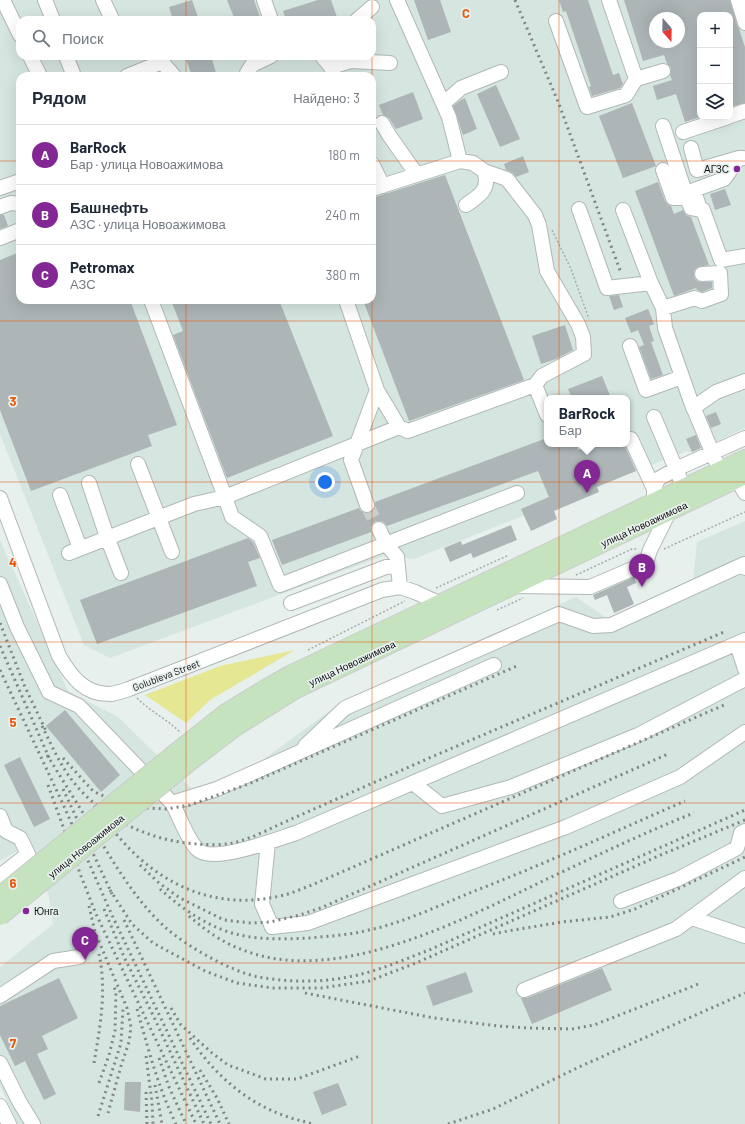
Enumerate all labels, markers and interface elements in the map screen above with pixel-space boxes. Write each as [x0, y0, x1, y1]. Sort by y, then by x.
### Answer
text: C [462, 5, 470, 21]
north arrow [649, 12, 685, 48]
map controls [697, 12, 733, 120]
button: + [697, 12, 733, 48]
search box [16, 16, 376, 60]
icon: search [30, 27, 52, 49]
text: Поиск [62, 29, 104, 47]
button: − [697, 48, 733, 84]
button: layers [697, 84, 733, 120]
text: Рядом [32, 87, 87, 107]
text: Найдено: 3 [293, 90, 360, 106]
text: BarRock [70, 138, 126, 156]
text: A [41, 147, 49, 163]
text: 180 m [328, 147, 360, 163]
text: Бар · улица Новоажимова [70, 156, 223, 172]
place label: АГЗС [704, 163, 729, 175]
marker: АГЗС [732, 164, 742, 174]
text: Башнефть [70, 198, 149, 216]
text: B [41, 207, 49, 223]
text: 240 m [325, 207, 360, 223]
text: АЗС · улица Новоажимова [70, 216, 226, 232]
text: Petromax [70, 258, 135, 276]
text: C [41, 267, 49, 283]
text: 380 m [326, 267, 360, 283]
text: АЗС [70, 276, 96, 292]
text: 3 [9, 393, 17, 409]
popup [544, 395, 630, 447]
text: BarRock [559, 404, 615, 422]
text: Бар [559, 422, 582, 438]
pin: A [574, 460, 600, 493]
your location [315, 472, 335, 492]
street label: улица Новоажимова [599, 499, 690, 549]
text: 4 [9, 554, 17, 570]
pin: B [629, 554, 655, 587]
street label: улица Новоажимова [307, 638, 398, 688]
street label: Golubleva Street [131, 657, 202, 693]
text: 5 [9, 714, 17, 730]
street label: улица Новоажимова [46, 811, 127, 880]
text: 6 [10, 875, 17, 891]
place label: Юнга [34, 905, 59, 917]
marker: Юнга [21, 906, 31, 916]
pin: C [72, 927, 98, 960]
text: 7 [10, 1035, 17, 1051]

